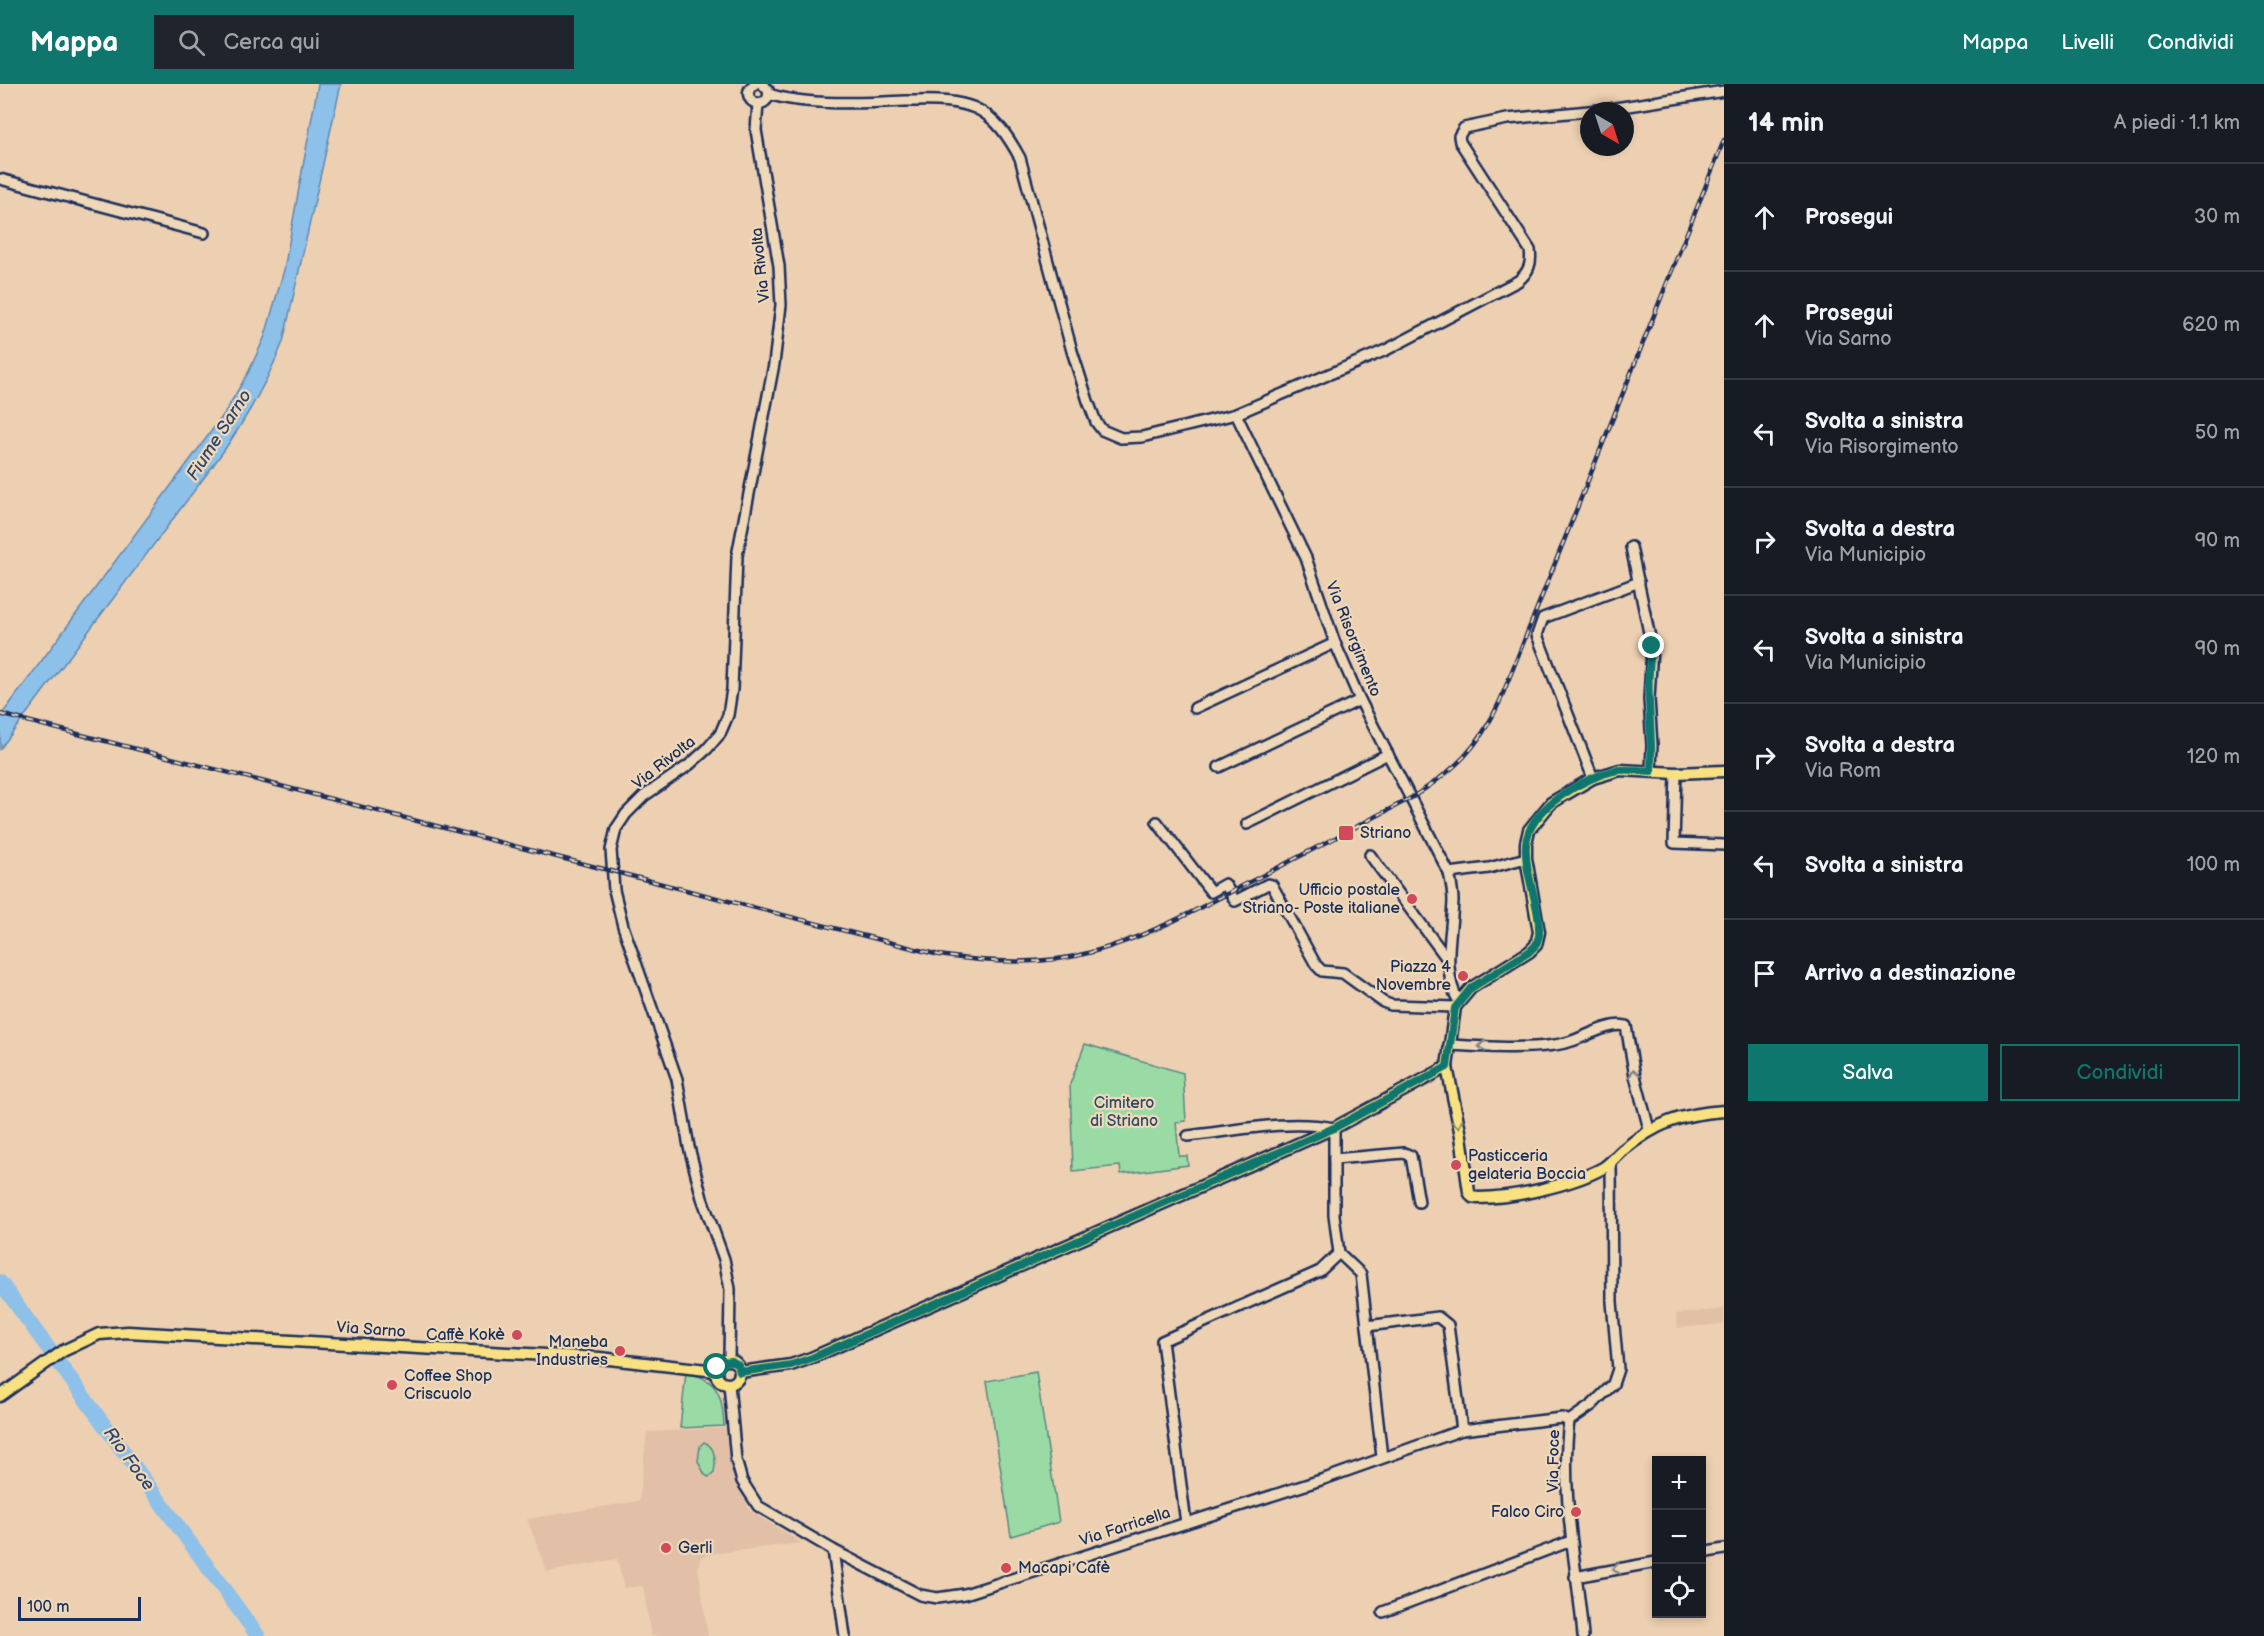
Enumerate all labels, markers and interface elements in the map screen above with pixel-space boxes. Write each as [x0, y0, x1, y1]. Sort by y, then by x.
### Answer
search box [154, 15, 574, 69]
text: Mappa [30, 26, 118, 59]
icon: search [175, 26, 208, 59]
text: Cerca qui [223, 29, 320, 56]
text: Mappa [1962, 30, 2028, 55]
text: Livelli [2061, 30, 2114, 55]
text: Condividi [2147, 30, 2234, 55]
north arrow [1580, 102, 1634, 156]
text: 14 min [1748, 108, 1824, 139]
text: A piedi · 1.1 km [2114, 111, 2240, 135]
icon: ahead [1748, 201, 1781, 234]
text: Prosegui [1805, 204, 1893, 231]
text: 30 m [2194, 205, 2240, 229]
street label: Via Rivolta [748, 227, 774, 303]
text: Prosegui [1805, 300, 1893, 327]
icon: ahead [1748, 309, 1781, 342]
text: 620 m [2182, 313, 2240, 337]
text: Via Sarno [1805, 327, 1892, 351]
water label: Fiume Sarno [182, 386, 256, 484]
text: Svolta a sinistra [1805, 408, 1964, 435]
icon: left [1748, 417, 1781, 450]
text: 50 m [2195, 421, 2240, 445]
text: Via Risorgimento [1805, 435, 1959, 459]
text: Svolta a destra [1805, 516, 1955, 543]
icon: right [1748, 525, 1781, 558]
text: 90 m [2195, 529, 2240, 553]
text: Via Municipio [1805, 543, 1926, 567]
street label: Via Risorgimento [1321, 578, 1385, 700]
text: Svolta a sinistra [1805, 624, 1964, 651]
route end [1638, 632, 1664, 658]
icon: left [1748, 633, 1781, 666]
text: 90 m [2195, 637, 2240, 661]
text: Via Municipio [1805, 651, 1926, 675]
street label: Via Rivolta [629, 732, 699, 794]
text: Svolta a destra [1805, 732, 1955, 759]
icon: right [1748, 741, 1781, 774]
text: 120 m [2187, 745, 2240, 769]
text: Via Rom [1805, 759, 1881, 783]
marker: Striano [1337, 824, 1355, 842]
place label: Striano [1360, 824, 1411, 843]
icon: left [1748, 849, 1781, 882]
text: Svolta a sinistra [1805, 852, 1964, 879]
text: 100 m [2187, 853, 2240, 877]
place label: Ufficio postale Striano- Poste italiane [1242, 881, 1401, 918]
marker: Ufficio postale Striano- Poste italiane [1405, 892, 1419, 906]
icon: arrive [1748, 957, 1781, 990]
place label: Piazza 4 Novembre [1376, 958, 1451, 995]
text: Arrivo a destinazione [1805, 960, 2016, 987]
marker: Piazza 4 Novembre [1456, 969, 1470, 983]
one-way arrow [1478, 1040, 1487, 1052]
button: Salva [1748, 1044, 1988, 1101]
button: Condividi [2000, 1044, 2240, 1101]
one-way arrow [1628, 1068, 1641, 1078]
park label: Cimitero di Striano [1090, 1094, 1158, 1131]
one-way arrow [1451, 1119, 1464, 1129]
place label: Pasticceria gelateria Boccia [1468, 1147, 1586, 1184]
marker: Pasticceria gelateria Boccia [1449, 1158, 1463, 1172]
street label: Via Sarno [336, 1318, 406, 1342]
place label: Caffè Kokè [426, 1326, 505, 1345]
marker: Caffè Kokè [510, 1328, 524, 1342]
place label: Maneba Industries [536, 1333, 608, 1370]
marker: Maneba Industries [613, 1344, 627, 1358]
route start [703, 1353, 729, 1379]
place label: Coffee Shop Criscuolo [404, 1367, 492, 1404]
marker: Coffee Shop Criscuolo [385, 1378, 399, 1392]
water label: Rio Foce [99, 1423, 159, 1495]
street label: Via Foce [1544, 1429, 1564, 1493]
map controls [1652, 1456, 1706, 1618]
button: + [1652, 1456, 1706, 1510]
street label: Via Farricella [1077, 1503, 1173, 1551]
place label: Falco Ciro [1491, 1503, 1564, 1522]
marker: Falco Ciro [1569, 1505, 1583, 1519]
button: − [1652, 1510, 1706, 1564]
place label: Gerli [678, 1539, 713, 1558]
marker: Gerli [659, 1541, 673, 1555]
place label: Macapi Cafè [1018, 1559, 1111, 1578]
marker: Macapi Cafè [999, 1561, 1013, 1575]
one-way arrow [1611, 1562, 1621, 1575]
button: locate [1652, 1564, 1706, 1618]
scale bar [18, 1594, 141, 1622]
text: 100 m [27, 1598, 70, 1617]

